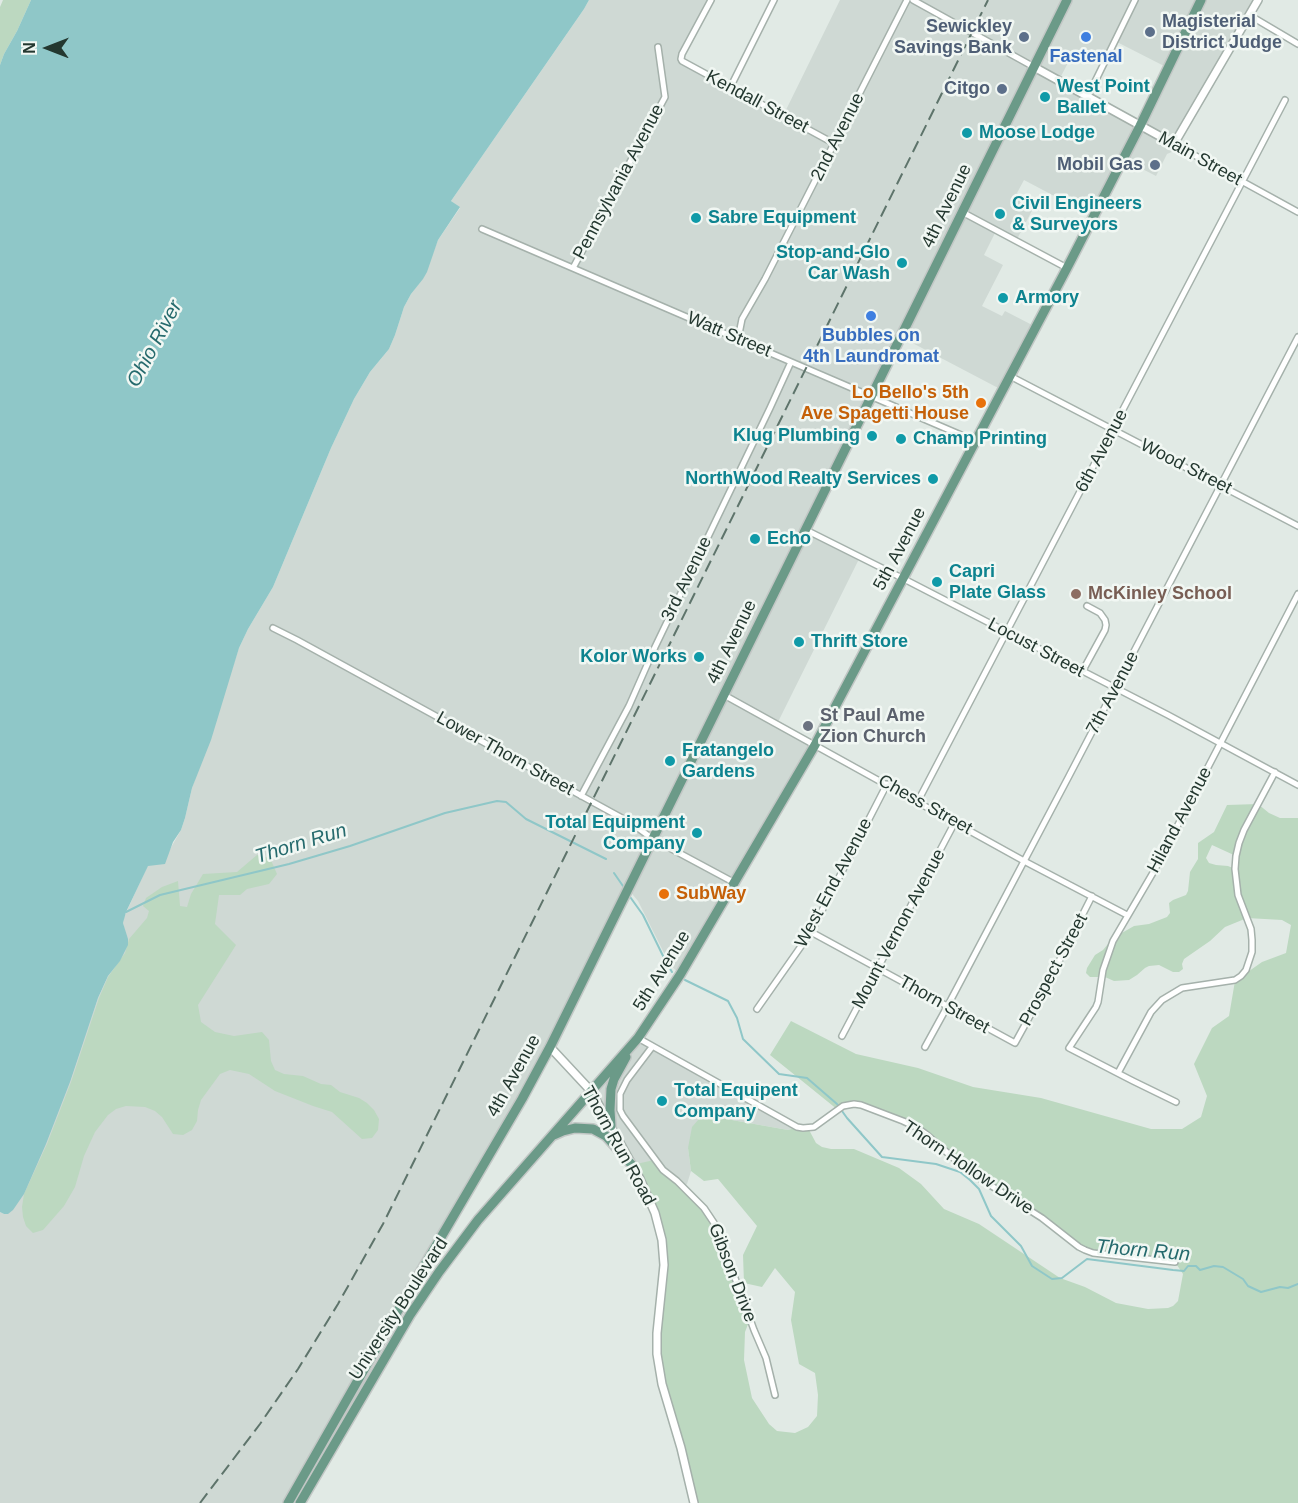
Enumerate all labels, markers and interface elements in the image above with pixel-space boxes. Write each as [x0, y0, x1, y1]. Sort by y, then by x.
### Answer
place label: Magisterial District Judge [1162, 11, 1282, 54]
place label: Sewickley Savings Bank [894, 16, 1012, 58]
north arrow [18, 18, 78, 78]
marker: Magisterial District Judge [1143, 25, 1157, 39]
marker: Sewickley Savings Bank [1017, 30, 1031, 44]
marker: Fastenal [1079, 30, 1093, 44]
text: N [21, 42, 38, 54]
place label: Fastenal [1049, 46, 1123, 68]
street label: Kendall Street [702, 66, 812, 138]
place label: West Point Ballet [1057, 76, 1150, 118]
place label: Citgo [944, 78, 990, 100]
marker: Citgo [995, 82, 1009, 96]
street label: 2nd Avenue [807, 89, 869, 185]
marker: West Point Ballet [1038, 90, 1052, 104]
street label: Pennsylvania Avenue [569, 101, 669, 263]
place label: Moose Lodge [979, 122, 1095, 144]
marker: Moose Lodge [960, 126, 974, 140]
street label: Main Street [1155, 127, 1245, 191]
place label: Mobil Gas [1057, 154, 1143, 176]
marker: Mobil Gas [1148, 158, 1162, 172]
street label: 4th Avenue [917, 160, 977, 252]
place label: Civil Engineers & Surveyors [1012, 193, 1142, 236]
place label: Sabre Equipment [708, 207, 856, 229]
marker: Civil Engineers & Surveyors [993, 207, 1007, 221]
marker: Sabre Equipment [689, 211, 703, 225]
place label: Stop-and-Glo Car Wash [776, 242, 890, 284]
marker: Stop-and-Glo Car Wash [895, 256, 909, 270]
place label: Armory [1015, 287, 1079, 309]
marker: Armory [996, 291, 1010, 305]
water label: Ohio River [122, 297, 188, 391]
street label: Watt Street [684, 308, 774, 362]
marker: Bubbles on 4th Laundromat [864, 309, 878, 323]
place label: Bubbles on 4th Laundromat [803, 325, 939, 368]
place label: Lo Bello's 5th Ave Spagetti House [801, 382, 969, 424]
marker: Lo Bello's 5th Ave Spagetti House [974, 396, 988, 410]
street label: 6th Avenue [1071, 406, 1133, 496]
place label: Klug Plumbing [733, 425, 860, 447]
place label: Champ Printing [913, 428, 1047, 450]
marker: Klug Plumbing [865, 429, 879, 443]
marker: Champ Printing [894, 432, 908, 446]
street label: Wood Street [1137, 435, 1235, 499]
place label: NorthWood Realty Services [685, 468, 921, 490]
marker: NorthWood Realty Services [926, 472, 940, 486]
street label: 5th Avenue [869, 504, 931, 594]
place label: Echo [767, 528, 811, 550]
marker: Echo [748, 532, 762, 546]
street label: 3rd Avenue [657, 533, 717, 625]
place label: Capri Plate Glass [949, 561, 1046, 604]
marker: Capri Plate Glass [930, 575, 944, 589]
place label: McKinley School [1088, 583, 1232, 605]
marker: McKinley School [1069, 587, 1083, 601]
street label: 4th Avenue [702, 596, 762, 688]
street label: Locust Street [984, 614, 1088, 682]
place label: Thrift Store [811, 631, 908, 653]
marker: Thrift Store [792, 635, 806, 649]
place label: Kolor Works [580, 646, 687, 668]
street label: 7th Avenue [1082, 648, 1144, 738]
marker: Kolor Works [692, 650, 706, 664]
place label: St Paul Ame Zion Church [820, 705, 926, 748]
street label: Lower Thorn Street [432, 707, 578, 801]
marker: St Paul Ame Zion Church [801, 719, 815, 733]
place label: Fratangelo Gardens [682, 740, 774, 783]
marker: Fratangelo Gardens [663, 754, 677, 768]
street label: Hiland Avenue [1143, 763, 1217, 877]
street label: Chess Street [874, 770, 976, 840]
place label: Total Equipment Company [545, 812, 685, 854]
street label: West End Avenue [791, 815, 877, 951]
water label: Thorn Run [252, 819, 350, 869]
marker: Total Equipment Company [690, 826, 704, 840]
street label: Mount Vernon Avenue [848, 845, 950, 1013]
place label: SubWay [676, 883, 746, 905]
marker: SubWay [657, 887, 671, 901]
street label: Prospect Street [1015, 910, 1093, 1030]
street label: 5th Avenue [629, 927, 695, 1015]
street label: Thorn Street [895, 971, 993, 1039]
street label: 4th Avenue [483, 1031, 545, 1121]
place label: Total Equipent Company [674, 1080, 798, 1122]
street label: Thorn Run Road [576, 1083, 660, 1209]
marker: Total Equipent Company [655, 1094, 669, 1108]
street label: Thorn Hollow Drive [899, 1116, 1037, 1220]
street label: Gibson Drive [703, 1221, 761, 1325]
street label: University Boulevard [345, 1234, 453, 1384]
water label: Thorn Run [1095, 1235, 1191, 1267]

